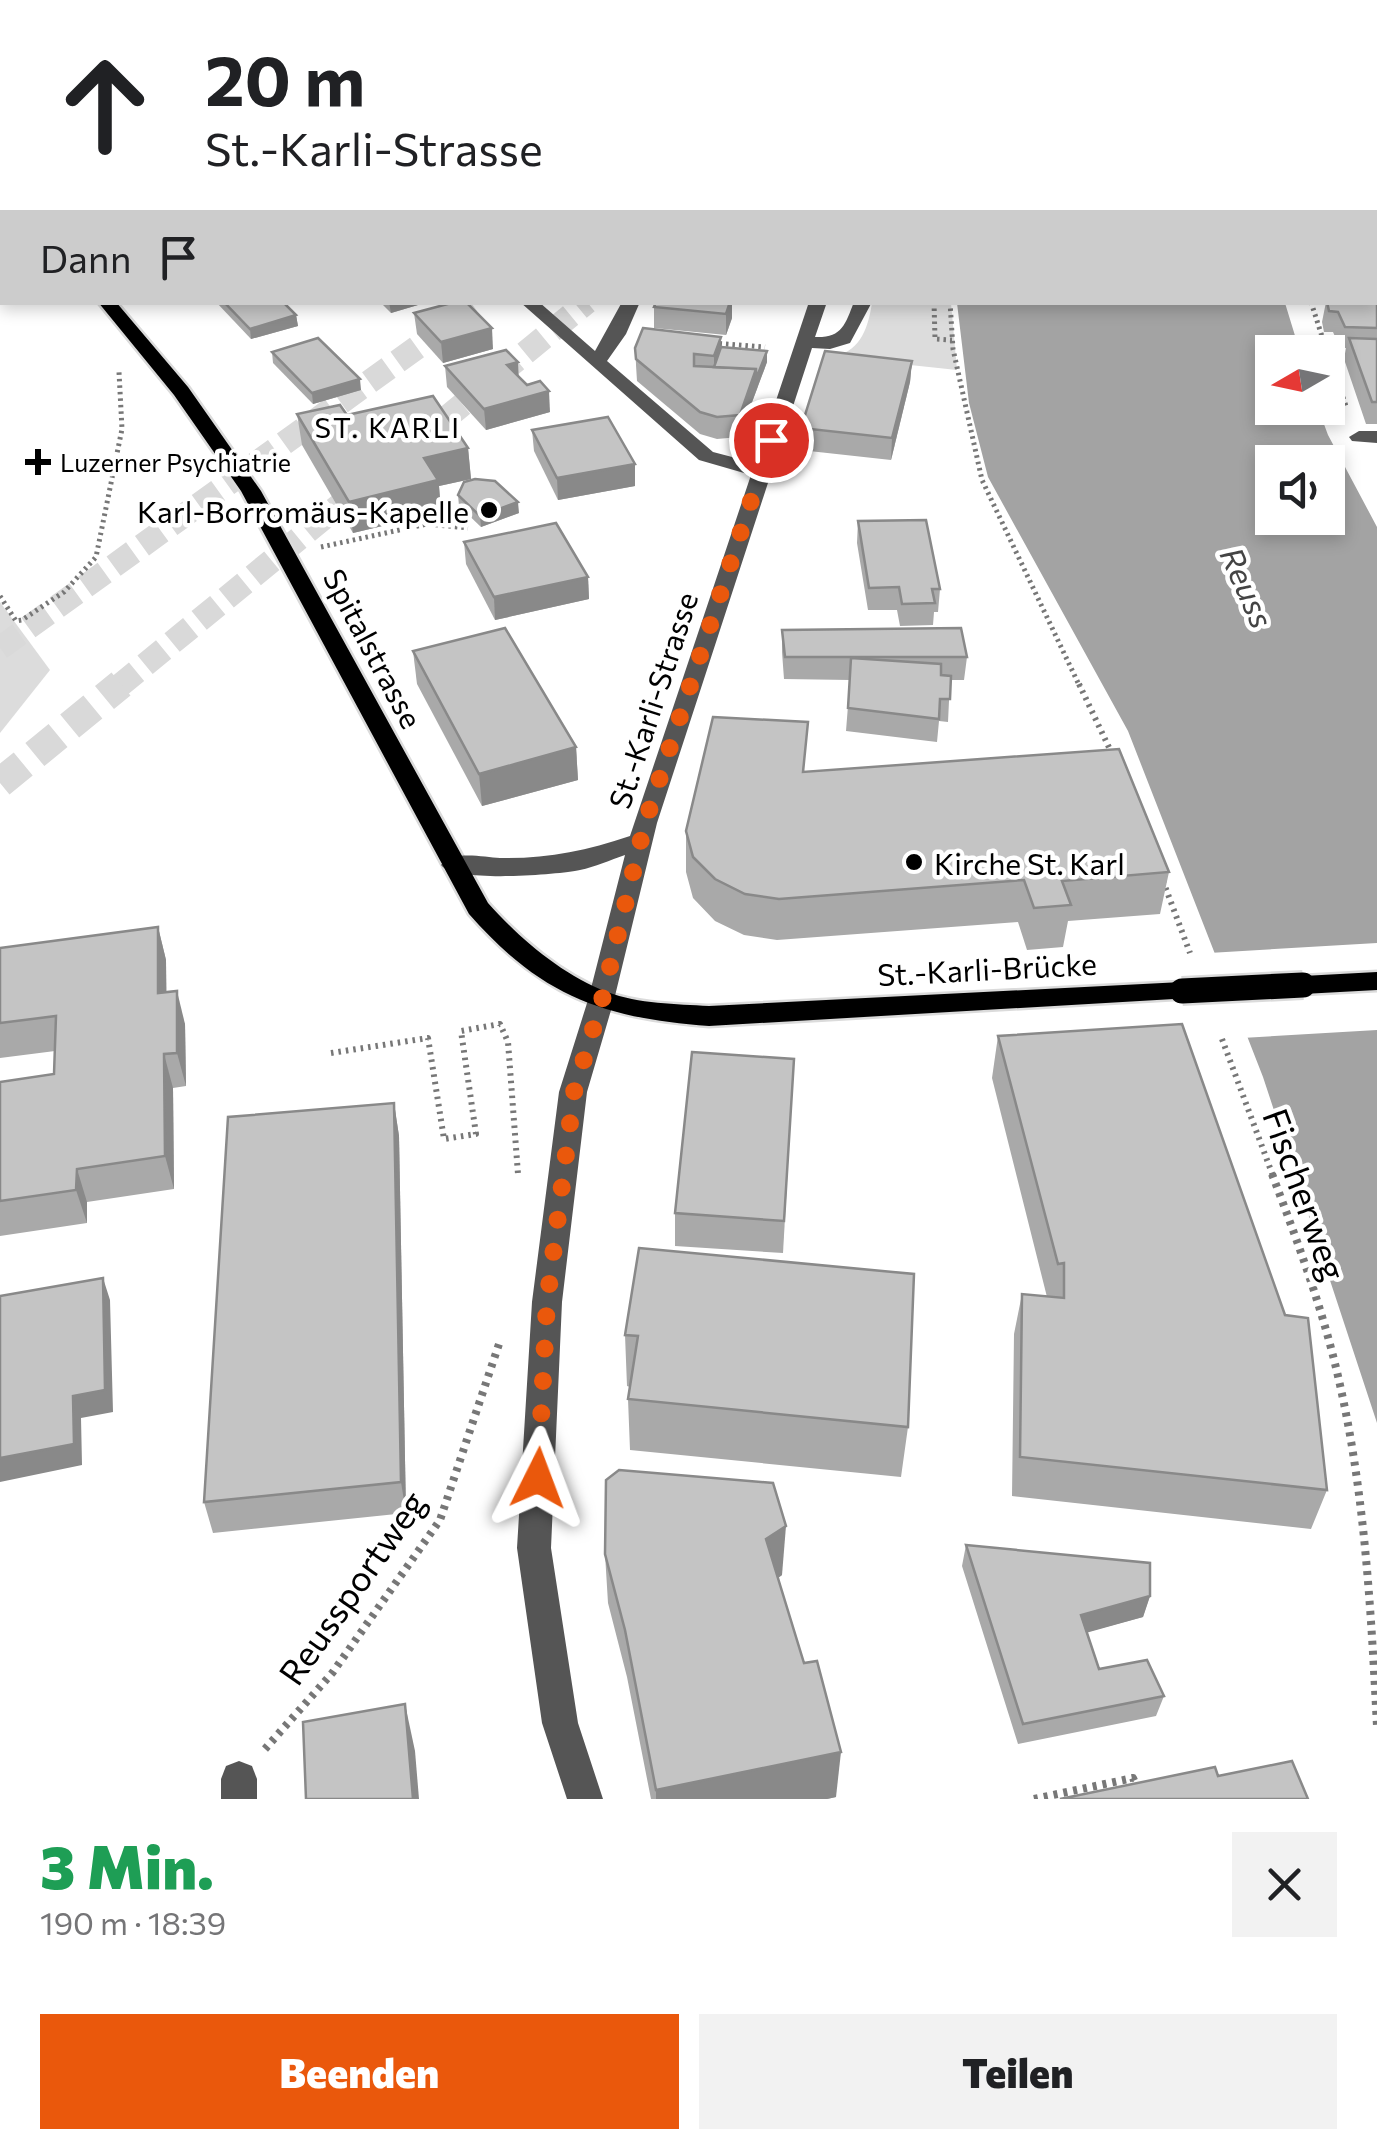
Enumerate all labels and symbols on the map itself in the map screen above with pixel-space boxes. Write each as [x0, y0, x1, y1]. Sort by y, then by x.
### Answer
north arrow [1255, 335, 1345, 425]
pin [729, 398, 814, 483]
district label: ST. KARLI [314, 410, 462, 444]
place label: Luzerner Psychiatrie [60, 447, 291, 477]
marker: Luzerner Psychiatrie [25, 449, 51, 475]
place label: Karl-Borromäus-Kapelle [137, 492, 469, 529]
marker: Karl-Borromäus-Kapelle [478, 499, 500, 521]
water label: Reuss [1213, 540, 1283, 634]
street label: Spitalstrasse [317, 562, 431, 734]
street label: St.-Karli-Strasse [600, 587, 704, 813]
place label: Kirche St. Karl [934, 844, 1125, 881]
marker: Kirche St. Karl [903, 851, 925, 873]
street label: St.-Karli-Brücke [876, 944, 1098, 992]
street label: Fischerweg [1255, 1102, 1357, 1286]
position arrow [486, 1426, 590, 1530]
street label: Reussportweg [268, 1482, 434, 1692]

